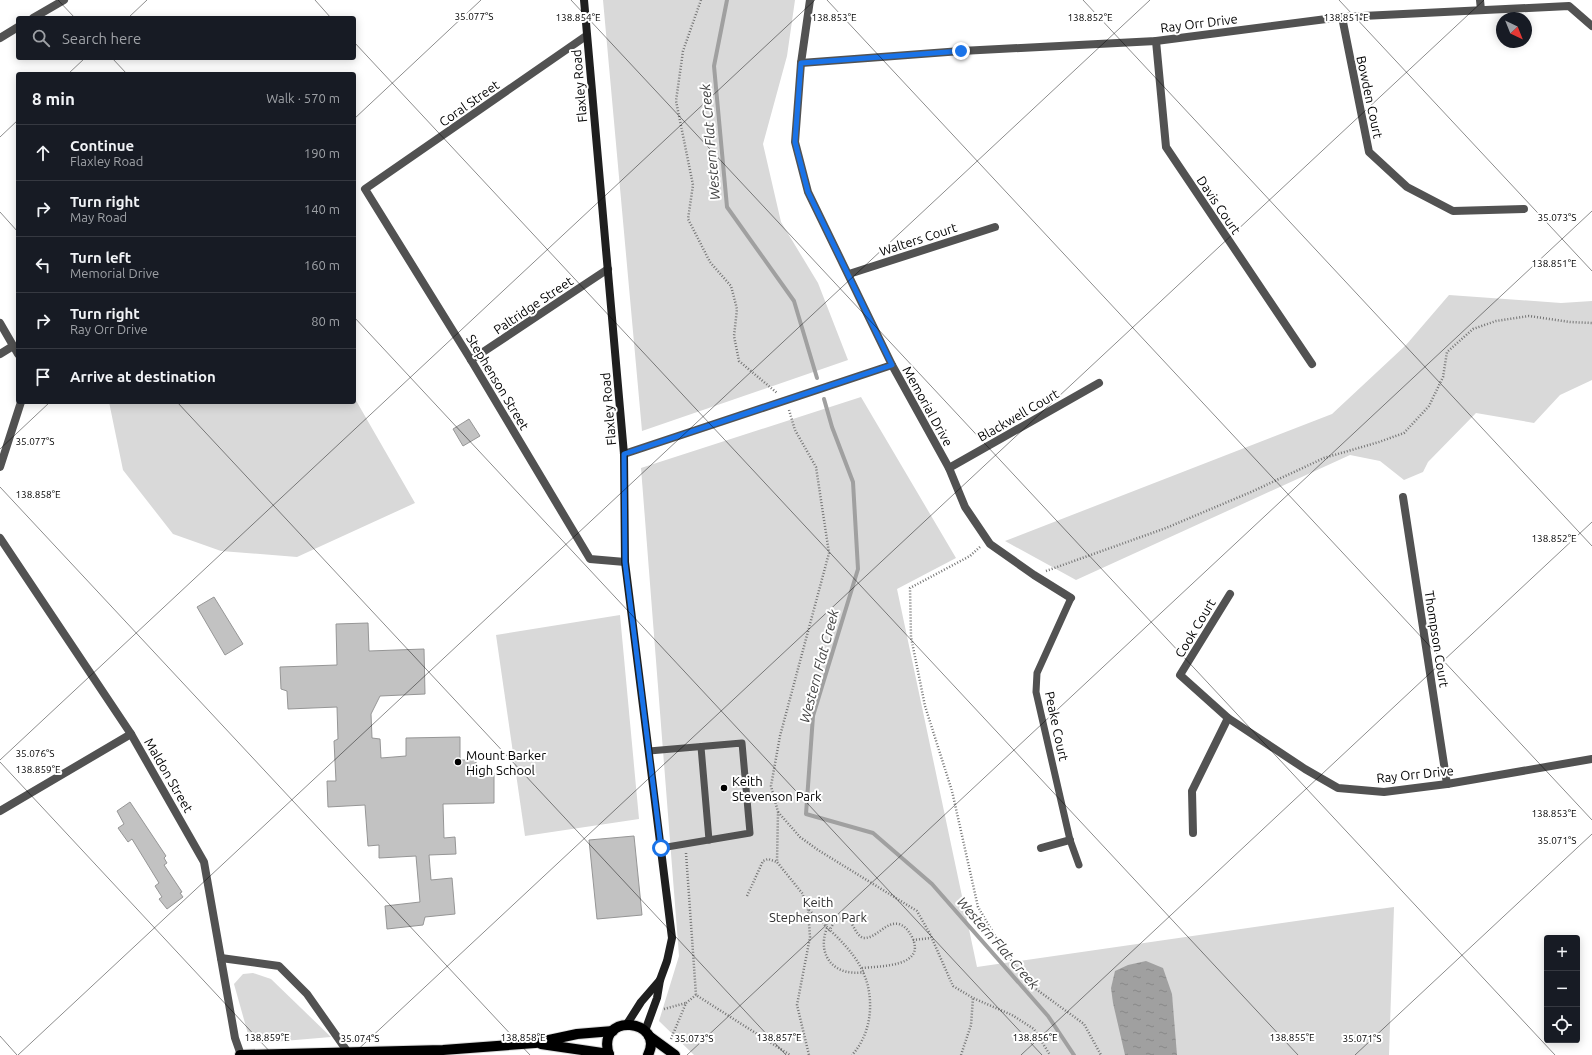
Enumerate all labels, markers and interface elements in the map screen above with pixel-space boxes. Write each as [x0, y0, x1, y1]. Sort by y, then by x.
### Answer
text: 35.077°S [454, 11, 494, 22]
street label: Ray Orr Drive [1160, 11, 1238, 35]
text: 138.854°E [555, 12, 601, 23]
text: 138.853°E [811, 12, 857, 23]
text: 138.852°E [1067, 12, 1113, 23]
text: 138.851°E [1323, 12, 1369, 23]
north arrow [1496, 12, 1532, 48]
search box [16, 16, 356, 60]
icon: search [30, 27, 52, 49]
text: Search here [62, 30, 141, 47]
route end [952, 42, 970, 60]
street label: Flaxley Road [569, 49, 589, 123]
street label: Bowden Court [1354, 54, 1386, 140]
street label: Coral Street [436, 77, 502, 129]
water label: Western Flat Creek [697, 82, 723, 201]
text: 8 min [32, 89, 75, 108]
text: Walk · 570 m [266, 91, 340, 105]
text: Continue [70, 137, 134, 154]
icon: ahead [32, 142, 54, 164]
text: 190 m [304, 146, 340, 160]
text: Flaxley Road [70, 154, 143, 168]
street label: Davis Court [1194, 173, 1244, 237]
text: Turn right [70, 193, 140, 210]
icon: right [32, 198, 54, 220]
text: 140 m [304, 202, 340, 216]
text: May Road [70, 210, 127, 224]
text: 35.073°S [1537, 212, 1577, 223]
street label: Walters Court [877, 220, 959, 258]
text: Turn left [70, 249, 131, 266]
icon: left [32, 254, 54, 276]
text: 160 m [304, 258, 340, 272]
text: 138.851°E [1531, 258, 1577, 269]
text: Memorial Drive [70, 266, 159, 280]
street label: Paltridge Street [491, 273, 575, 337]
text: Turn right [70, 305, 140, 322]
icon: right [32, 310, 54, 332]
text: 80 m [311, 314, 340, 328]
text: Ray Orr Drive [70, 322, 148, 336]
street label: Stephenson Street [464, 332, 532, 432]
street label: Memorial Drive [900, 364, 956, 448]
icon: arrive [32, 366, 54, 388]
text: Arrive at destination [70, 368, 216, 385]
street label: Flaxley Road [598, 372, 618, 446]
street label: Blackwell Court [975, 386, 1061, 444]
text: 35.077°S [15, 436, 55, 447]
text: 138.858°E [15, 489, 61, 500]
text: 138.852°E [1531, 533, 1577, 544]
street label: Thompson Court [1422, 590, 1452, 688]
street label: Cook Court [1172, 596, 1218, 660]
water label: Western Flat Creek [796, 607, 842, 725]
street label: Peake Court [1043, 690, 1071, 762]
street label: Maldon Street [142, 735, 196, 815]
text: 35.076°S [15, 748, 55, 759]
place label: Mount Barker High School [466, 748, 546, 777]
marker: Mount Barker High School [453, 757, 463, 767]
street label: Ray Orr Drive [1376, 763, 1454, 785]
text: 138.859°E [15, 764, 61, 775]
place label: Keith Stevenson Park [732, 774, 822, 803]
marker: Keith Stevenson Park [719, 783, 729, 793]
text: 138.853°E [1531, 808, 1577, 819]
text: 35.071°S [1537, 835, 1577, 846]
route start [652, 839, 670, 857]
water label: Western Flat Creek [954, 894, 1043, 993]
park label: Keith Stephenson Park [769, 895, 868, 924]
map controls [1544, 935, 1580, 1043]
button: + [1544, 935, 1580, 971]
button: − [1544, 971, 1580, 1007]
button: locate [1544, 1007, 1580, 1043]
text: 138.859°E [244, 1032, 290, 1043]
text: 138.858°E [500, 1032, 546, 1043]
text: 138.857°E [756, 1032, 802, 1043]
text: 138.856°E [1012, 1032, 1058, 1043]
text: 138.855°E [1269, 1032, 1315, 1043]
text: 35.074°S [340, 1033, 380, 1044]
text: 35.073°S [674, 1033, 714, 1044]
text: 35.071°S [1342, 1033, 1382, 1044]

